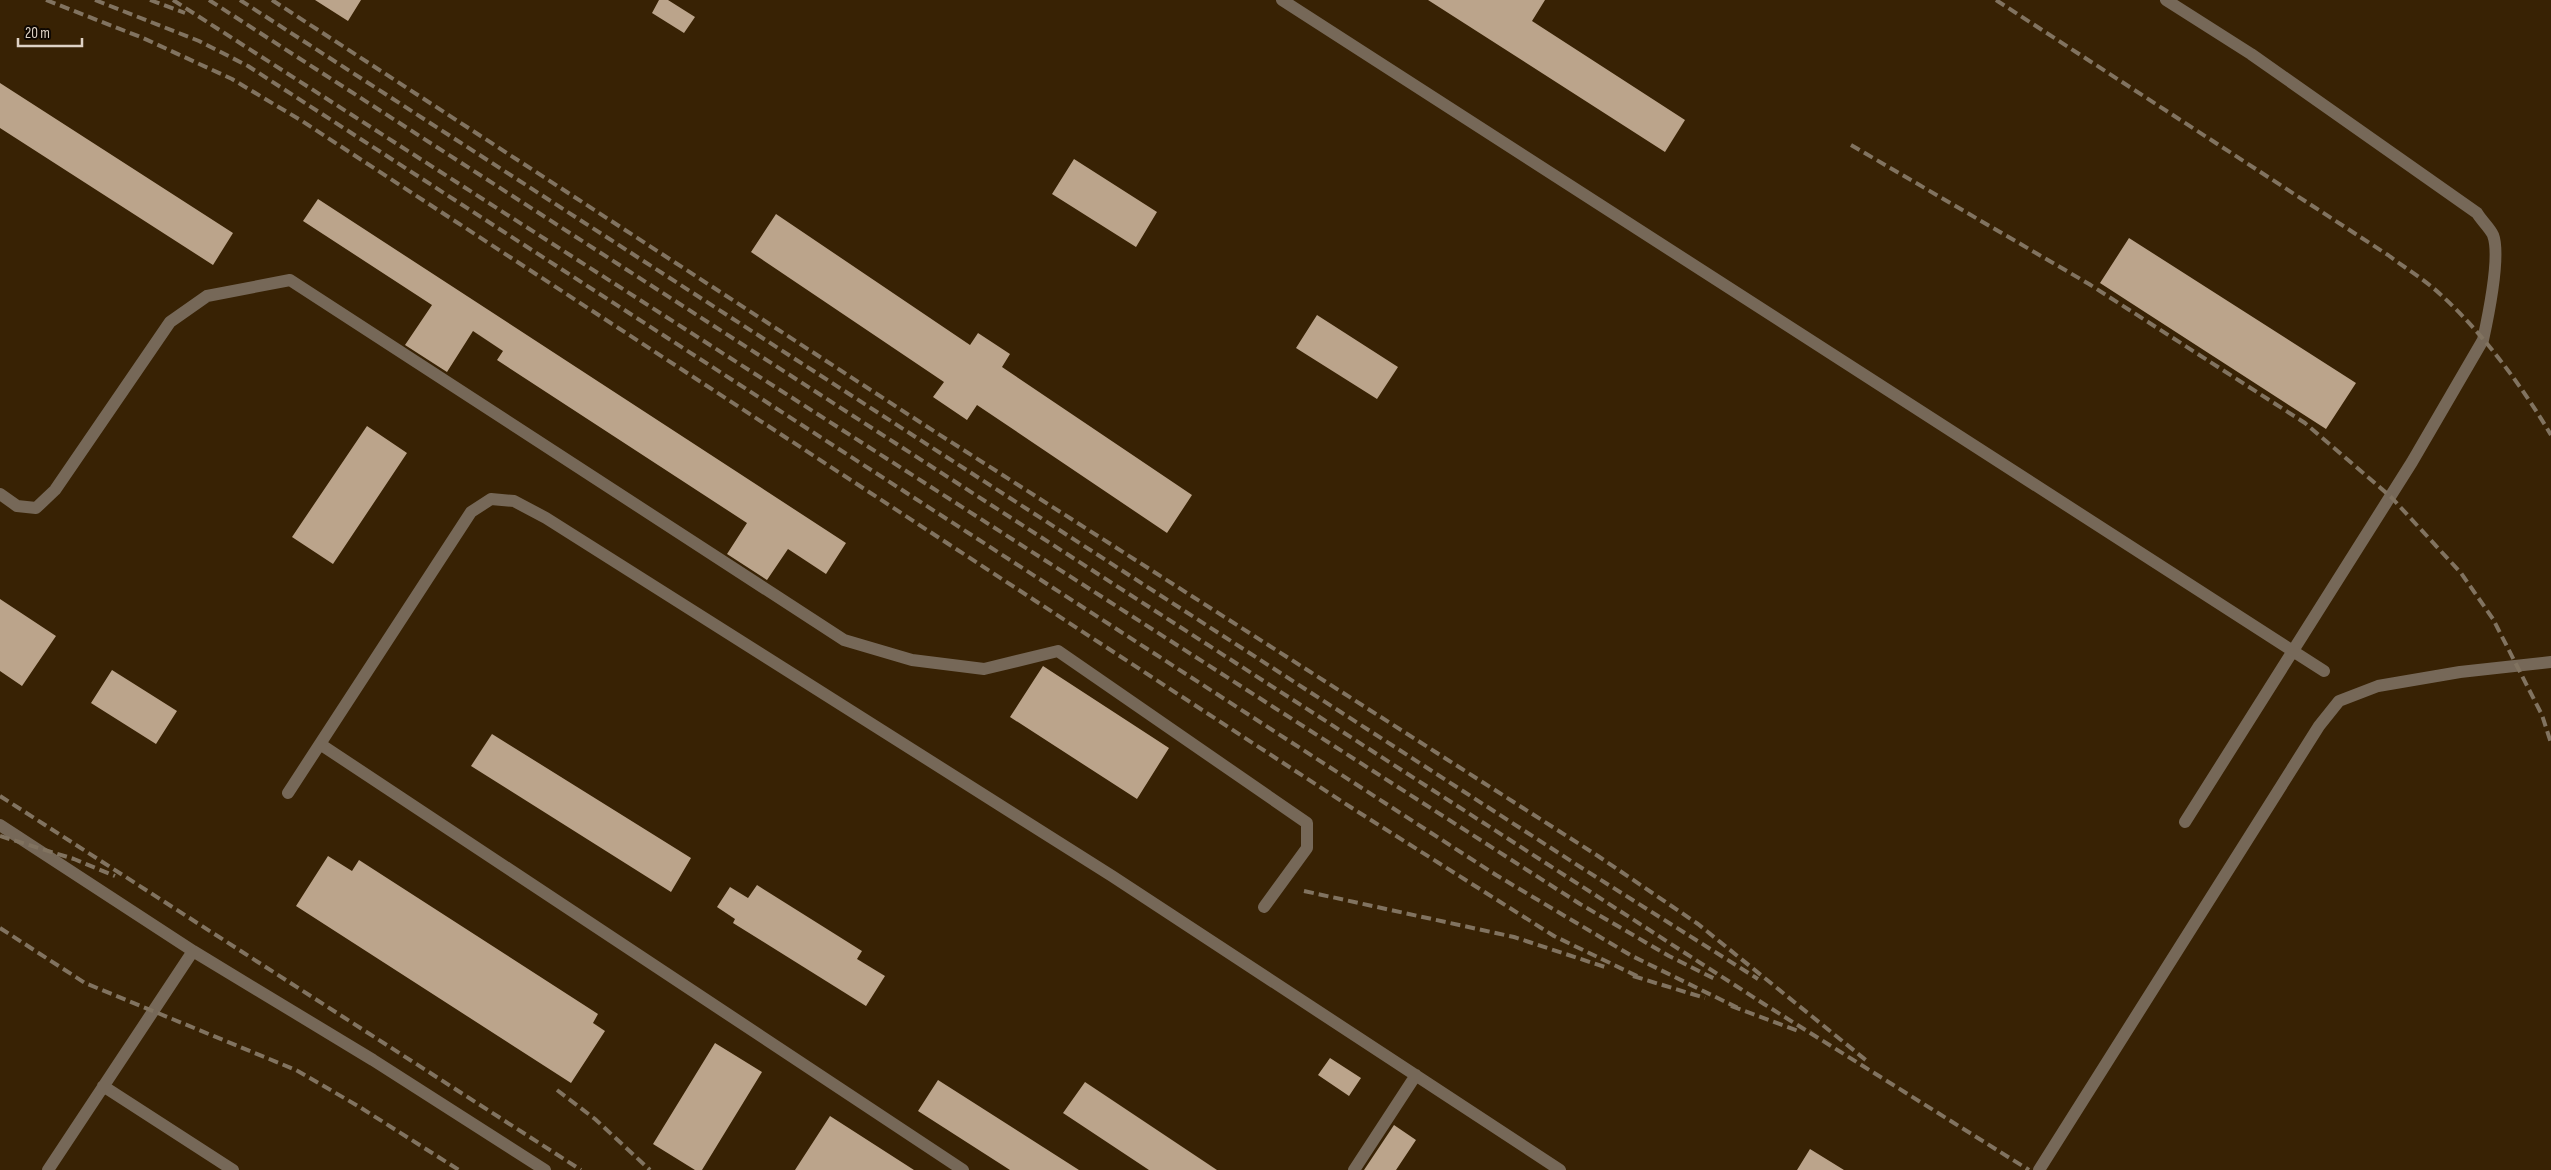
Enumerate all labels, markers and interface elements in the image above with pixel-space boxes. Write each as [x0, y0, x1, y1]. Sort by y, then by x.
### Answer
scale bar [18, 15, 81, 47]
text: 20 m [25, 24, 50, 43]

